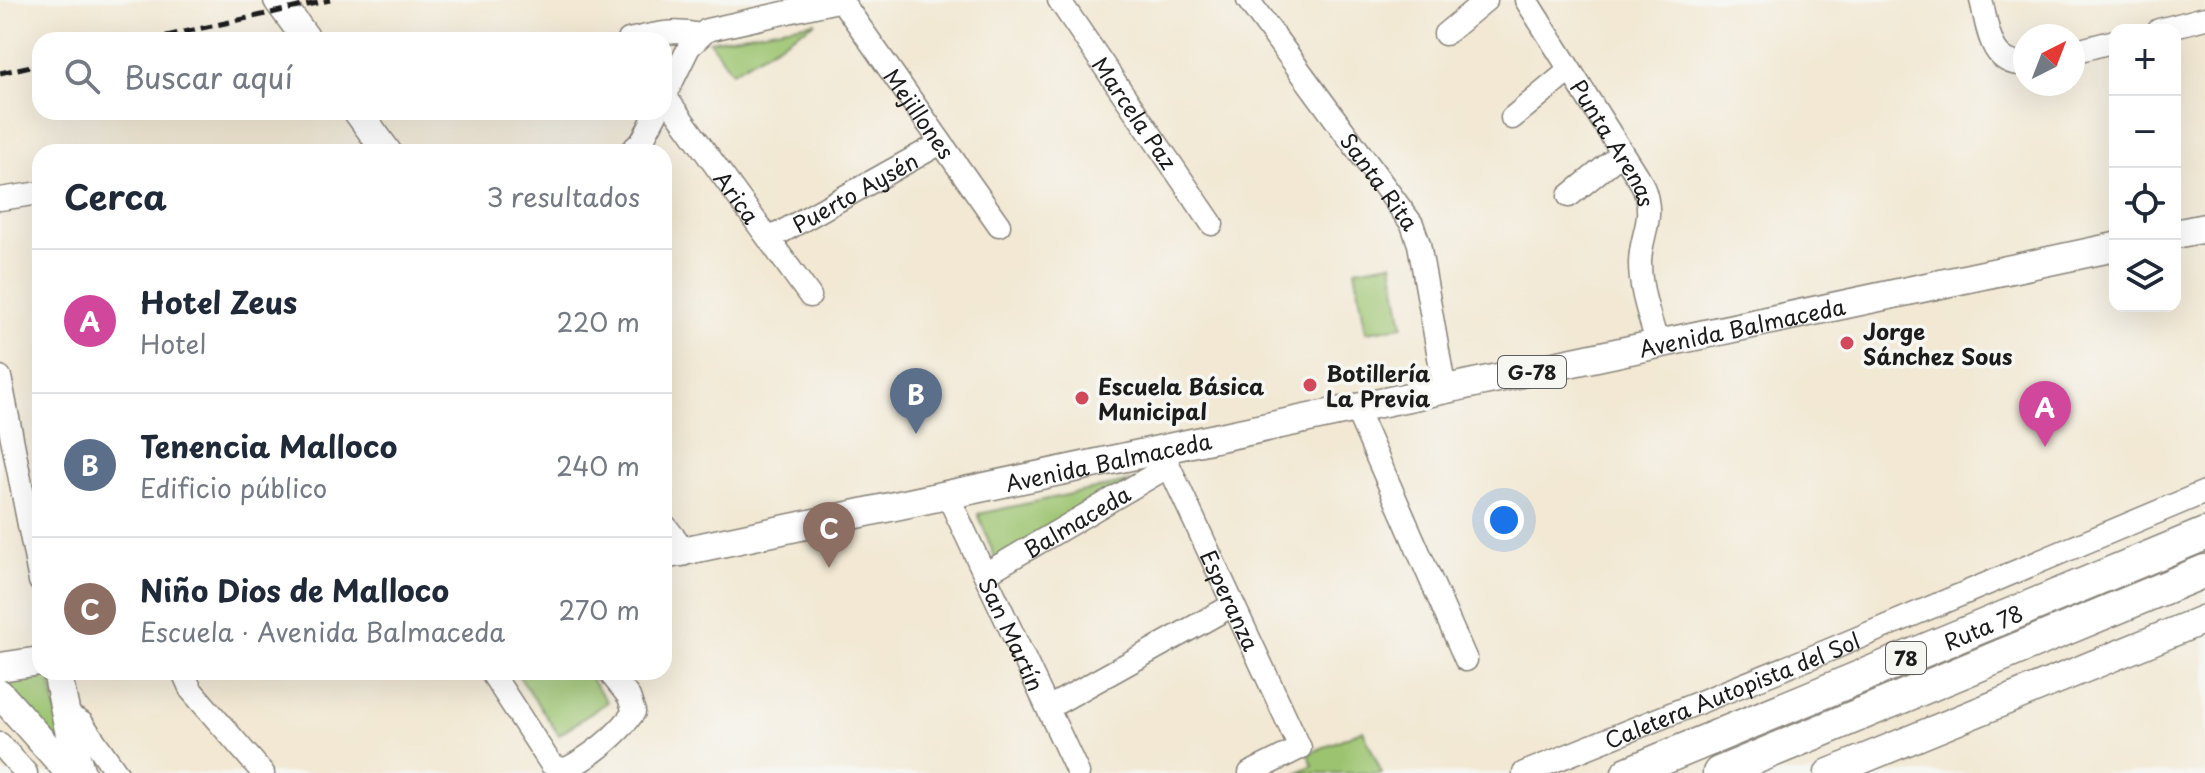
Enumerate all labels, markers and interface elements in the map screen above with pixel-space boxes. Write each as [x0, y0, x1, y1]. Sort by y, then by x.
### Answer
north arrow [2013, 24, 2085, 96]
map controls [2109, 24, 2181, 312]
button: + [2109, 24, 2181, 96]
search box [32, 32, 672, 120]
street label: Marcela Paz [1085, 49, 1186, 175]
icon: search [60, 54, 104, 98]
text: Buscar aquí [124, 54, 293, 99]
street label: Mejillones [877, 61, 964, 165]
street label: Punta Arenas [1563, 72, 1664, 209]
button: − [2109, 96, 2181, 168]
street label: Santa Rita [1333, 125, 1427, 237]
street label: Puerto Aysén [786, 143, 923, 240]
street label: Arica [707, 163, 768, 230]
button: locate [2109, 168, 2181, 240]
text: Cerca [64, 170, 167, 222]
text: 3 resultados [486, 177, 640, 216]
button: layers [2109, 240, 2181, 312]
text: Hotel Zeus [140, 279, 297, 324]
street label: Avenida Balmaceda [1636, 288, 1849, 364]
text: A [80, 302, 100, 341]
text: 220 m [556, 302, 640, 341]
place label: Jorge Sánchez Sous [1863, 314, 2013, 372]
text: Hotel [140, 324, 206, 363]
marker: Jorge Sánchez Sous [1838, 334, 1856, 352]
place label: Botillería La Previa [1326, 356, 1431, 414]
road number: G-78 [1498, 356, 1566, 388]
pin: B [890, 368, 942, 434]
place label: Escuela Básica Municipal [1098, 369, 1265, 427]
marker: Botillería La Previa [1301, 376, 1319, 394]
pin: A [2019, 381, 2071, 447]
marker: Escuela Básica Municipal [1073, 389, 1091, 407]
text: Tenencia Malloco [140, 423, 397, 468]
street label: Avenida Balmaceda [1002, 423, 1215, 499]
text: B [81, 446, 99, 485]
text: 240 m [556, 446, 640, 485]
text: Edificio público [140, 468, 327, 507]
street label: Balmaceda [1017, 476, 1136, 565]
your location [1484, 500, 1524, 540]
pin: C [803, 502, 855, 568]
street label: Esperanza [1193, 544, 1269, 656]
text: Niño Dios de Malloco [140, 567, 449, 612]
street label: San Martín [972, 571, 1054, 696]
text: C [80, 590, 100, 629]
text: 270 m [559, 590, 640, 629]
street label: Ruta 78 [1938, 595, 2027, 657]
text: Escuela · Avenida Balmaceda [140, 612, 505, 651]
street label: Caletera Autopista del Sol [1599, 623, 1865, 756]
road number: 78 [1886, 642, 1926, 674]

